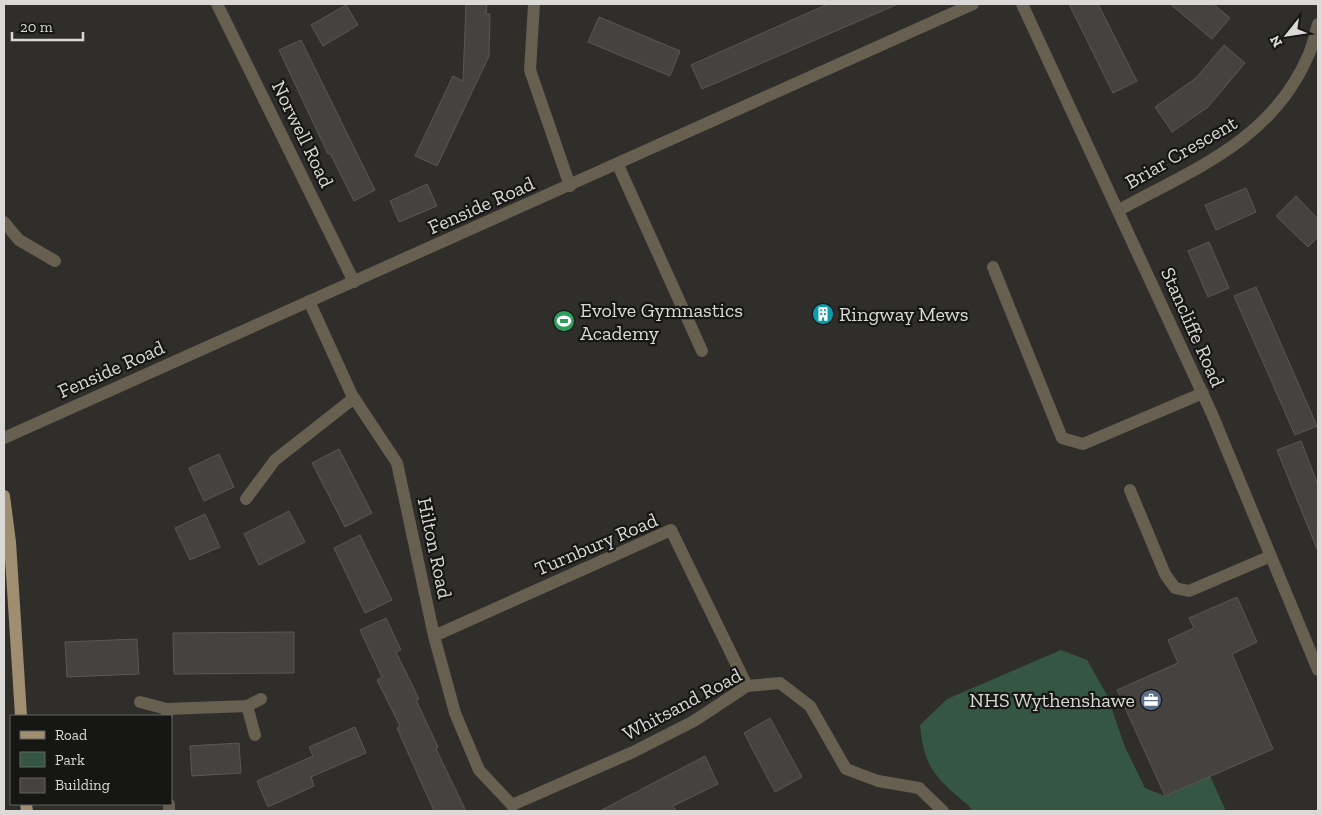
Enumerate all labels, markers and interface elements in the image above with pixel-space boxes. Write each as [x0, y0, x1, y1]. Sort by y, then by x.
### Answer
scale bar [12, 10, 84, 42]
north arrow [1262, 10, 1312, 60]
text: 20 m [20, 18, 53, 36]
text: N [1266, 32, 1286, 50]
street label: Norwell Road [267, 77, 339, 191]
street label: Briar Crescent [1121, 110, 1242, 194]
street label: Fenside Road [424, 171, 538, 239]
street label: Stancliffe Road [1156, 263, 1230, 391]
place label: Evolve Gymnastics Academy [580, 298, 743, 345]
building icon: Ringway Mews [811, 302, 835, 326]
place label: Ringway Mews [839, 302, 968, 326]
sports icon: Evolve Gymnastics Academy [552, 309, 576, 333]
street label: Fenside Road [54, 335, 168, 403]
street label: Hilton Road [413, 495, 457, 601]
street label: Turnbury Road [531, 507, 661, 581]
street label: Whitsand Road [618, 663, 746, 745]
place label: NHS Wythenshawe [969, 688, 1135, 712]
office icon: NHS Wythenshawe [1139, 688, 1163, 712]
legend [10, 715, 172, 805]
text: Road [55, 726, 88, 744]
text: Park [55, 751, 85, 769]
text: Building [55, 776, 110, 794]

